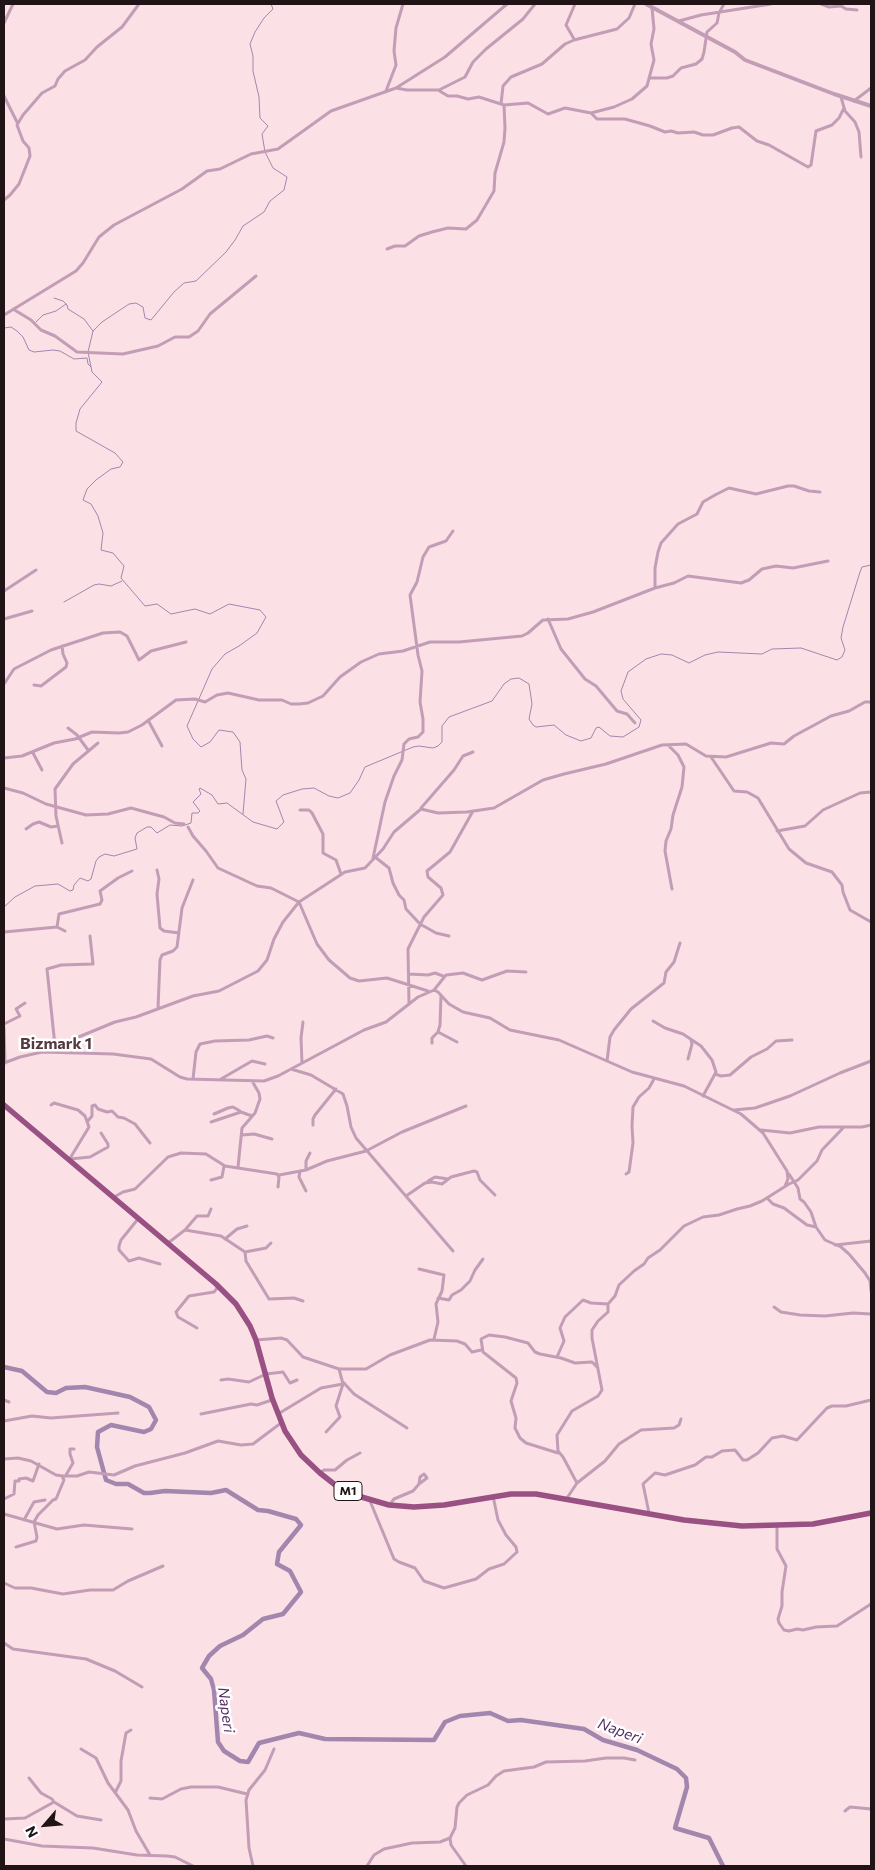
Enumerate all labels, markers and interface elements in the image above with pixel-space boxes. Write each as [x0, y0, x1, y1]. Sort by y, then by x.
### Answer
district label: Bizmark 1 [20, 1034, 92, 1054]
road number: M1 [334, 1482, 362, 1500]
water label: Naperi [214, 1686, 238, 1734]
water label: Naperi [595, 1714, 645, 1748]
north arrow [20, 1800, 70, 1850]
text: N [21, 1824, 41, 1841]

